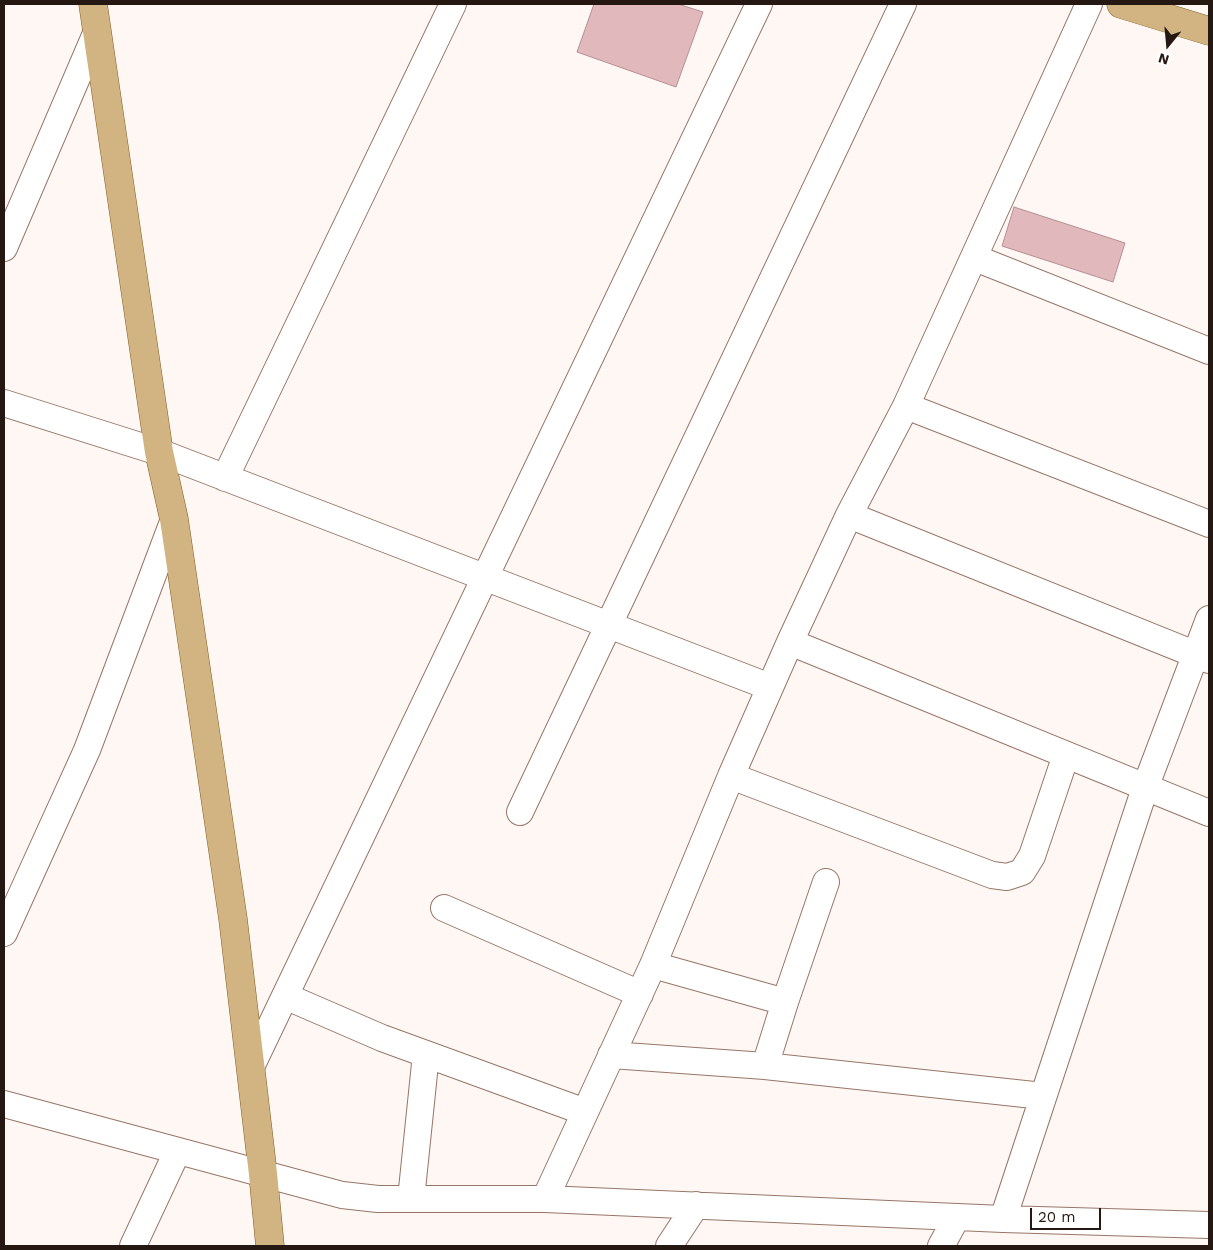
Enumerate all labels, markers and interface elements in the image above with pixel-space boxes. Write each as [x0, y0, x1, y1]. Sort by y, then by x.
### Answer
north arrow [1143, 20, 1193, 70]
text: N [1156, 50, 1171, 69]
scale bar [1033, 1198, 1104, 1230]
text: 20 m [1038, 1208, 1076, 1226]

